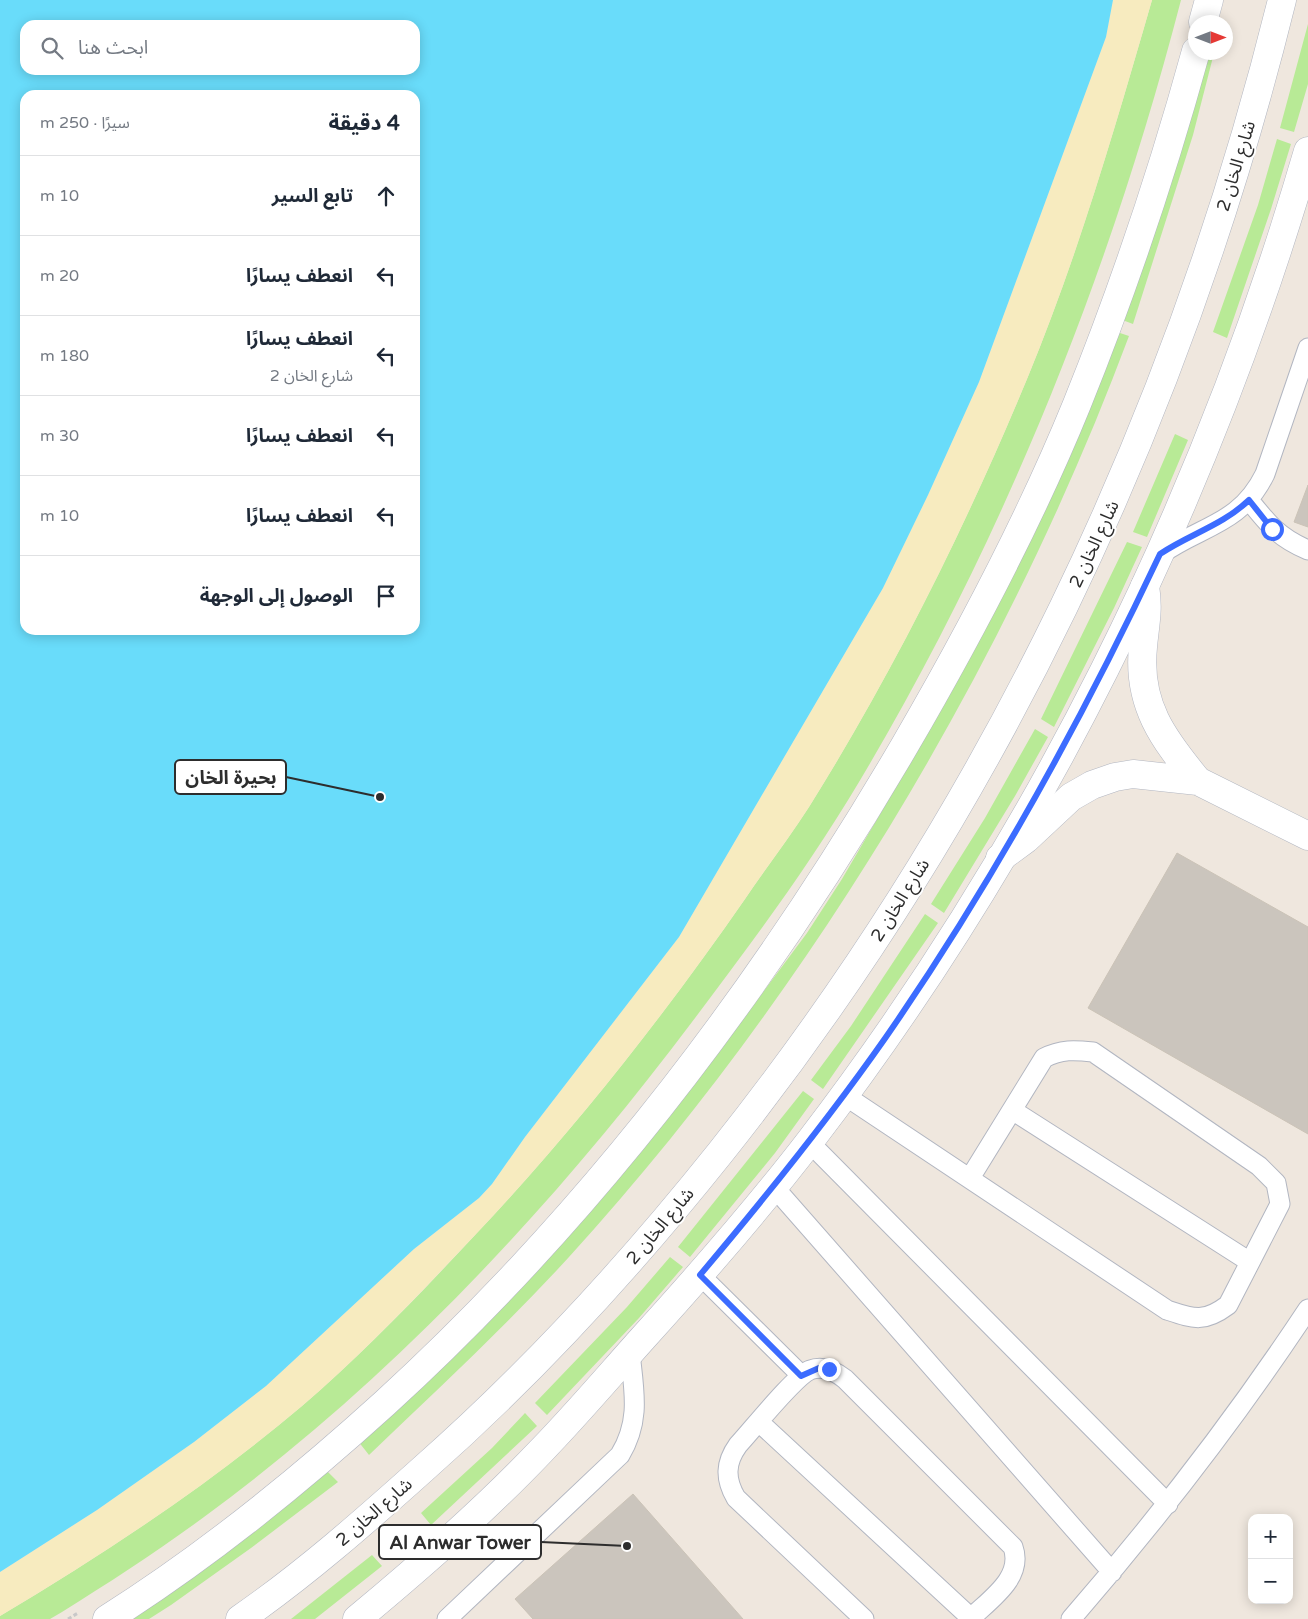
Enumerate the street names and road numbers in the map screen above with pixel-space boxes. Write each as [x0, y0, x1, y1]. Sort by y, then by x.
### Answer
street label: شارع الخان 2 [1212, 118, 1263, 215]
street label: شارع الخان 2 [1064, 497, 1127, 592]
street label: شارع الخان 2 [866, 854, 937, 947]
street label: شارع الخان 2 [621, 1183, 701, 1271]
street label: شارع الخان 2 [331, 1473, 419, 1553]

